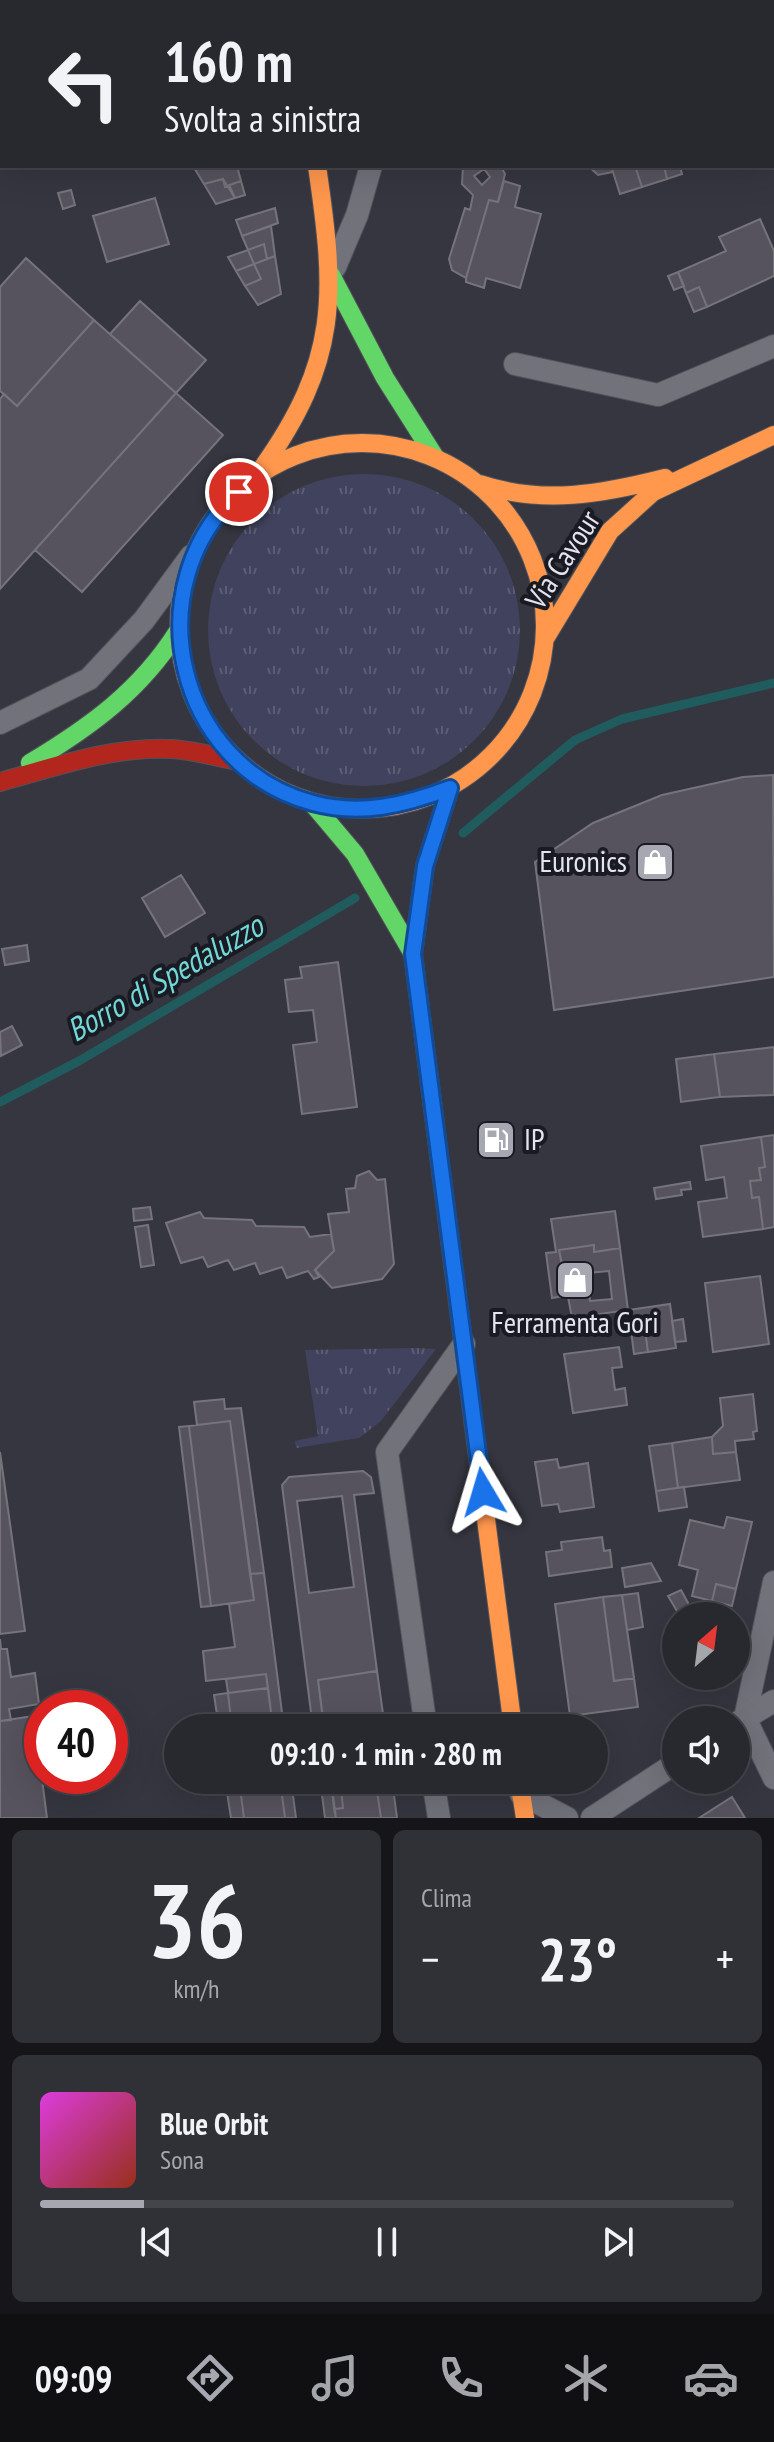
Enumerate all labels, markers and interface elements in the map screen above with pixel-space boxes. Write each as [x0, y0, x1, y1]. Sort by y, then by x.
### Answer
text: 160 m [164, 25, 293, 97]
icon: left [32, 32, 136, 136]
text: Svolta a sinistra [164, 95, 361, 142]
pin [205, 458, 273, 526]
icon: arrive [217, 470, 261, 514]
street label: Via Cavour [515, 502, 608, 617]
place label: Euronics [539, 841, 627, 880]
shop icon: Euronics [634, 841, 676, 883]
water label: Borro di Spedaluzzo [59, 903, 272, 1050]
fuel station icon: IP [475, 1119, 517, 1161]
place label: IP [524, 1119, 545, 1158]
shop icon: Ferramenta Gori [554, 1259, 596, 1301]
place label: Ferramenta Gori [491, 1302, 659, 1341]
position arrow [441, 1450, 525, 1534]
north arrow [662, 1602, 750, 1690]
map controls [662, 1602, 750, 1794]
speed limit sign: 40 [24, 1690, 128, 1794]
button: sound [662, 1706, 750, 1794]
text: 09:10 · 1 min · 280 m [270, 1734, 502, 1773]
text: 36 [147, 1852, 246, 1987]
text: Clima [421, 1881, 472, 1914]
text: 23° [538, 1920, 617, 1998]
text: − [421, 1930, 439, 1987]
text: + [716, 1930, 734, 1987]
text: km/h [173, 1972, 220, 2005]
text: Blue Orbit [160, 2104, 268, 2143]
text: Sona [160, 2143, 204, 2176]
icon: previous [134, 2220, 178, 2264]
icon: pause [365, 2220, 409, 2264]
icon: next [596, 2220, 640, 2264]
icon: directions [182, 2350, 238, 2406]
icon: music [307, 2350, 363, 2406]
icon: phone [433, 2350, 489, 2406]
icon: climate [558, 2350, 614, 2406]
icon: car [683, 2350, 739, 2406]
text: 09:09 [35, 2355, 113, 2402]

